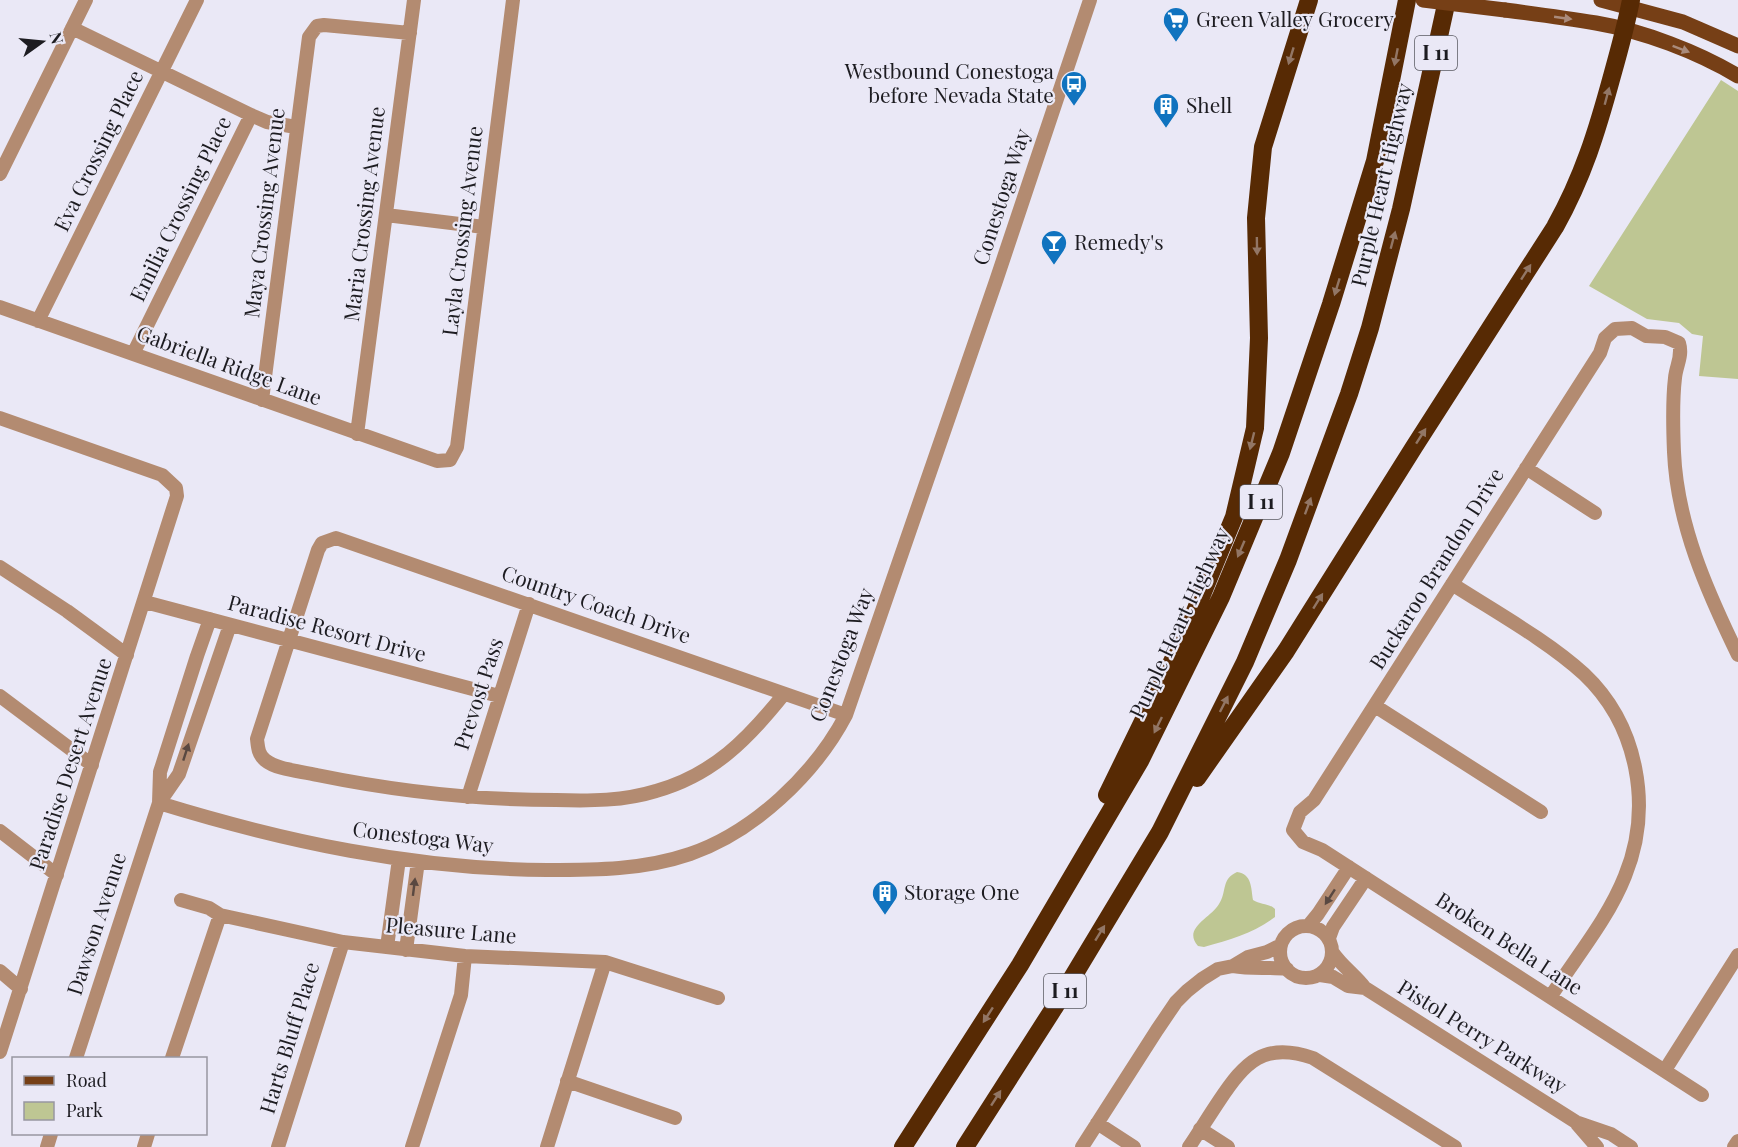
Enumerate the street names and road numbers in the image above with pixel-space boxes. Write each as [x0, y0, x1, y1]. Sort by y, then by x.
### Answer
road number: I 11 [1415, 36, 1457, 70]
street label: Eva Crossing Place [46, 65, 148, 235]
street label: Purple Heart Highway [1343, 80, 1417, 289]
street label: Maria Crossing Avenue [336, 105, 390, 323]
street label: Maya Crossing Avenue [236, 106, 290, 319]
street label: Emilia Crossing Place [122, 111, 236, 306]
street label: Layla Crossing Avenue [434, 124, 488, 337]
street label: Conestoga Way [965, 124, 1035, 268]
street label: Gabriella Ridge Lane [133, 318, 326, 411]
street label: Buckaroo Brandon Drive [1362, 462, 1509, 674]
road number: I 11 [1240, 485, 1282, 519]
street label: Purple Heart Highway [1122, 522, 1235, 722]
street label: Country Coach Drive [498, 558, 695, 649]
street label: Conestoga Way [802, 583, 879, 726]
street label: Paradise Resort Drive [225, 587, 430, 667]
street label: Prevost Pass [446, 634, 508, 753]
street label: Paradise Desert Avenue [21, 653, 117, 873]
street label: Conestoga Way [351, 813, 496, 859]
street label: Dawson Avenue [59, 848, 131, 998]
street label: Broken Bella Lane [1431, 884, 1589, 1000]
street label: Pleasure Lane [385, 909, 518, 949]
street label: Harts Bluff Place [252, 958, 324, 1117]
street label: Pistol Perry Parkway [1393, 972, 1573, 1099]
road number: I 11 [1044, 974, 1086, 1008]

